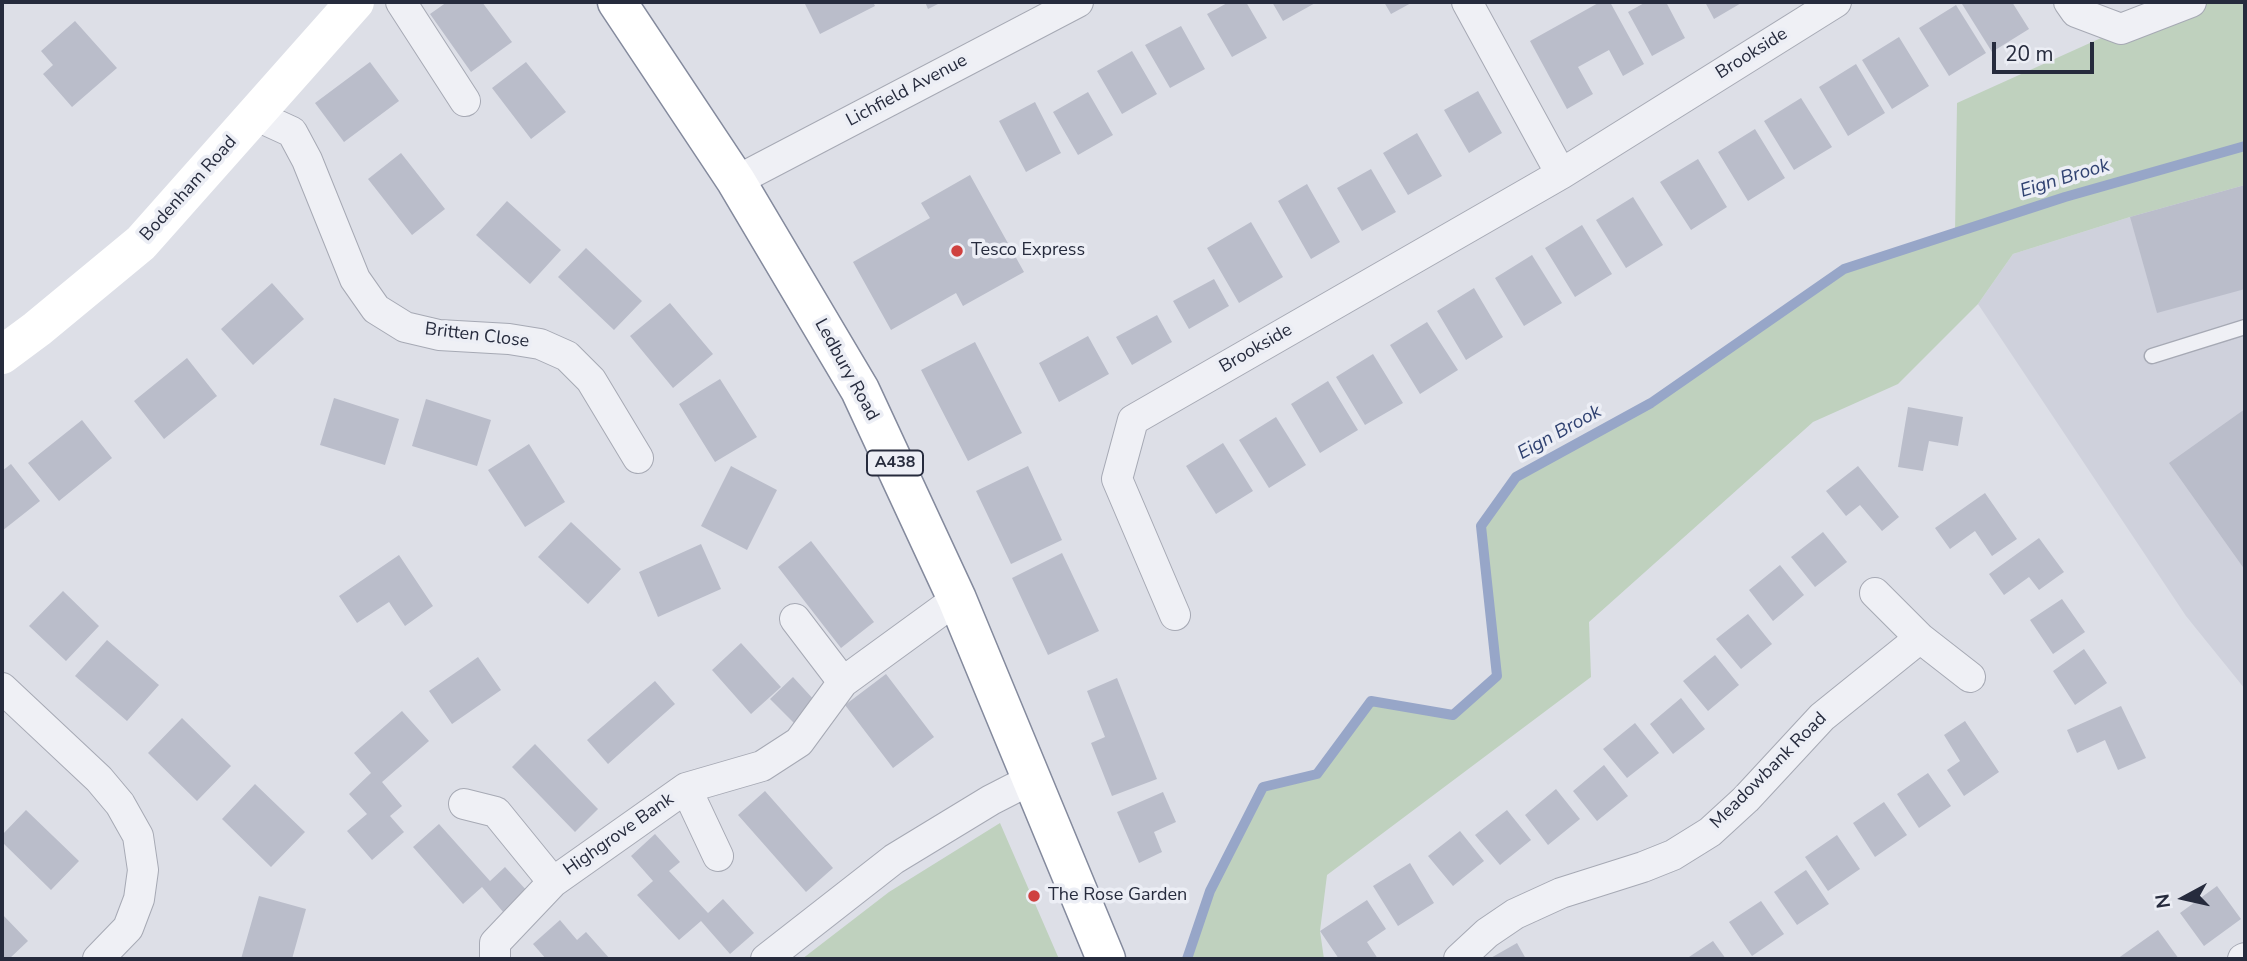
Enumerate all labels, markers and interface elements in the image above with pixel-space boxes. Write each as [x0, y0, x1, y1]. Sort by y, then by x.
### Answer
street label: Brookside [1712, 24, 1792, 84]
scale bar [1995, 28, 2096, 72]
text: 20 m [2005, 40, 2054, 68]
street label: Lichfield Avenue [843, 50, 971, 132]
street label: Bodenham Road [136, 132, 242, 246]
water label: Eign Brook [2017, 155, 2113, 203]
place label: Tesco Express [971, 240, 1085, 262]
marker: Tesco Express [949, 243, 965, 259]
street label: Ledbury Road [809, 315, 883, 425]
street label: Britten Close [424, 319, 530, 353]
street label: Brookside [1216, 320, 1296, 378]
water label: Eign Brook [1514, 401, 1606, 465]
road number: A438 [867, 450, 923, 476]
street label: Meadowbank Road [1706, 708, 1832, 834]
street label: Highgrove Bank [560, 789, 678, 881]
north arrow [2149, 863, 2219, 933]
place label: The Rose Garden [1048, 885, 1187, 907]
marker: The Rose Garden [1026, 888, 1042, 904]
text: N [2149, 892, 2177, 910]

